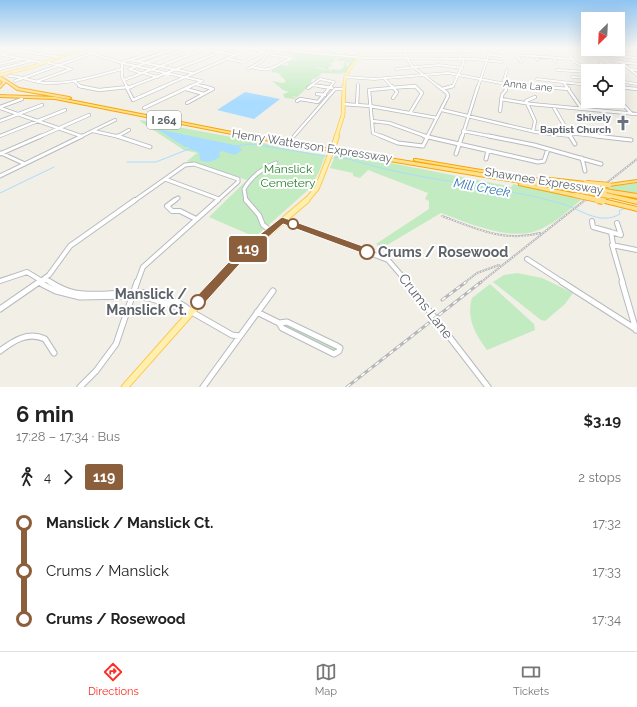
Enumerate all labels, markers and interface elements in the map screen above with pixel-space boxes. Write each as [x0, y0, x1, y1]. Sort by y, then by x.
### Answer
north arrow [581, 12, 625, 56]
map controls [581, 12, 625, 108]
button: locate [581, 64, 625, 108]
street label: Anna Lane [503, 77, 553, 94]
road number: I 264 [147, 111, 181, 129]
place label: Shively Baptist Church [540, 112, 611, 135]
church icon: Shively Baptist Church [614, 114, 632, 132]
street label: Henry Watterson Expressway [231, 126, 394, 166]
park label: Manslick Cemetery [261, 162, 316, 190]
street label: Shawnee Expressway [484, 165, 605, 197]
water label: Mill Creek [452, 175, 511, 200]
unlabelled marker [287, 218, 299, 230]
line badge: 119 [225, 236, 271, 262]
text: 119 [237, 241, 259, 257]
marker: Crums / Rosewood [359, 244, 375, 260]
place label: Crums / Rosewood [378, 244, 508, 260]
street label: Crums Lane [396, 270, 456, 342]
place label: Manslick / Manslick Ct. [106, 286, 187, 318]
marker: Manslick / Manslick Ct. [190, 294, 206, 310]
text: 6 min [16, 401, 74, 427]
text: $3.19 [584, 412, 621, 430]
text: 17:28 – 17:34 · Bus [16, 429, 120, 444]
icon: walk [16, 466, 38, 488]
icon: forward [57, 466, 79, 488]
text: 119 [93, 469, 115, 485]
text: 4 [44, 470, 51, 485]
text: 2 stops [578, 470, 621, 485]
text: Manslick / Manslick Ct. [46, 514, 213, 532]
text: 17:32 [592, 516, 621, 531]
text: Crums / Manslick [46, 562, 169, 580]
text: 17:33 [592, 564, 621, 579]
text: Crums / Rosewood [46, 610, 186, 628]
text: 17:34 [592, 612, 621, 627]
tab: Directions [88, 661, 139, 698]
tab: Map [315, 661, 337, 698]
tab: Tickets [513, 661, 549, 698]

